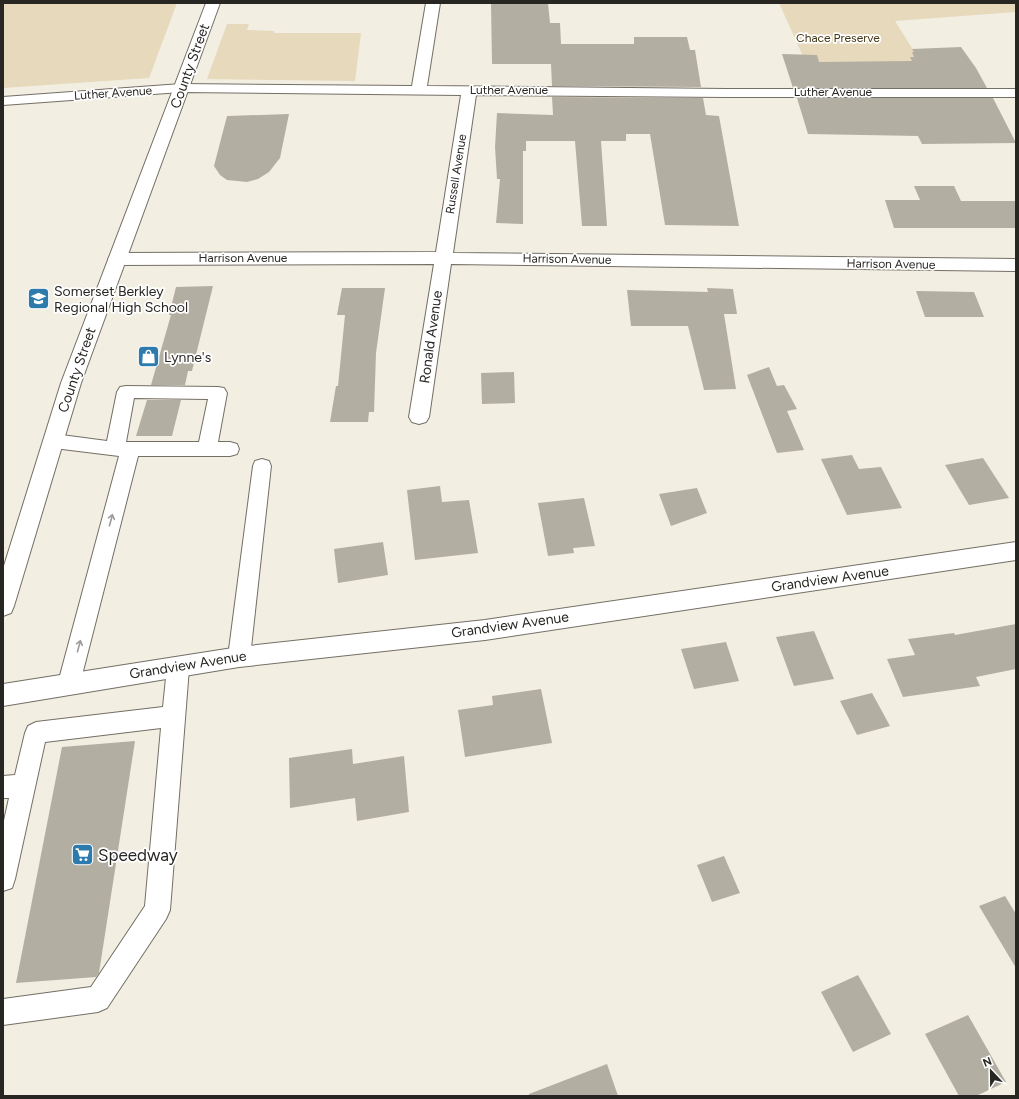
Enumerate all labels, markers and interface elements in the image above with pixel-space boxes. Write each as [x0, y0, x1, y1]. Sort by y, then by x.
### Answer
street label: County Street [167, 21, 213, 111]
park label: Chace Preserve [796, 31, 880, 45]
street label: Luther Avenue [73, 83, 153, 103]
street label: Luther Avenue [470, 83, 549, 97]
street label: Luther Avenue [794, 85, 873, 99]
street label: Russell Avenue [443, 133, 469, 215]
street label: Harrison Avenue [199, 251, 288, 265]
street label: Harrison Avenue [522, 251, 612, 267]
street label: Harrison Avenue [846, 256, 936, 272]
place label: Somerset Berkley Regional High School [54, 283, 188, 316]
school or university icon: Somerset Berkley Regional High School [25, 286, 51, 312]
street label: Ronald Avenue [416, 289, 446, 385]
street label: County Street [54, 325, 100, 415]
shop icon: Lynne's [136, 344, 162, 370]
place label: Lynne's [164, 349, 211, 366]
one-way arrow [108, 514, 116, 527]
street label: Grandview Avenue [770, 562, 890, 596]
street label: Grandview Avenue [450, 608, 570, 642]
one-way arrow [75, 639, 83, 652]
street label: Grandview Avenue [128, 647, 248, 683]
supermarket icon: Speedway [70, 842, 96, 868]
place label: Speedway [98, 845, 178, 865]
north arrow [971, 1051, 1011, 1091]
text: N [981, 1055, 994, 1070]

